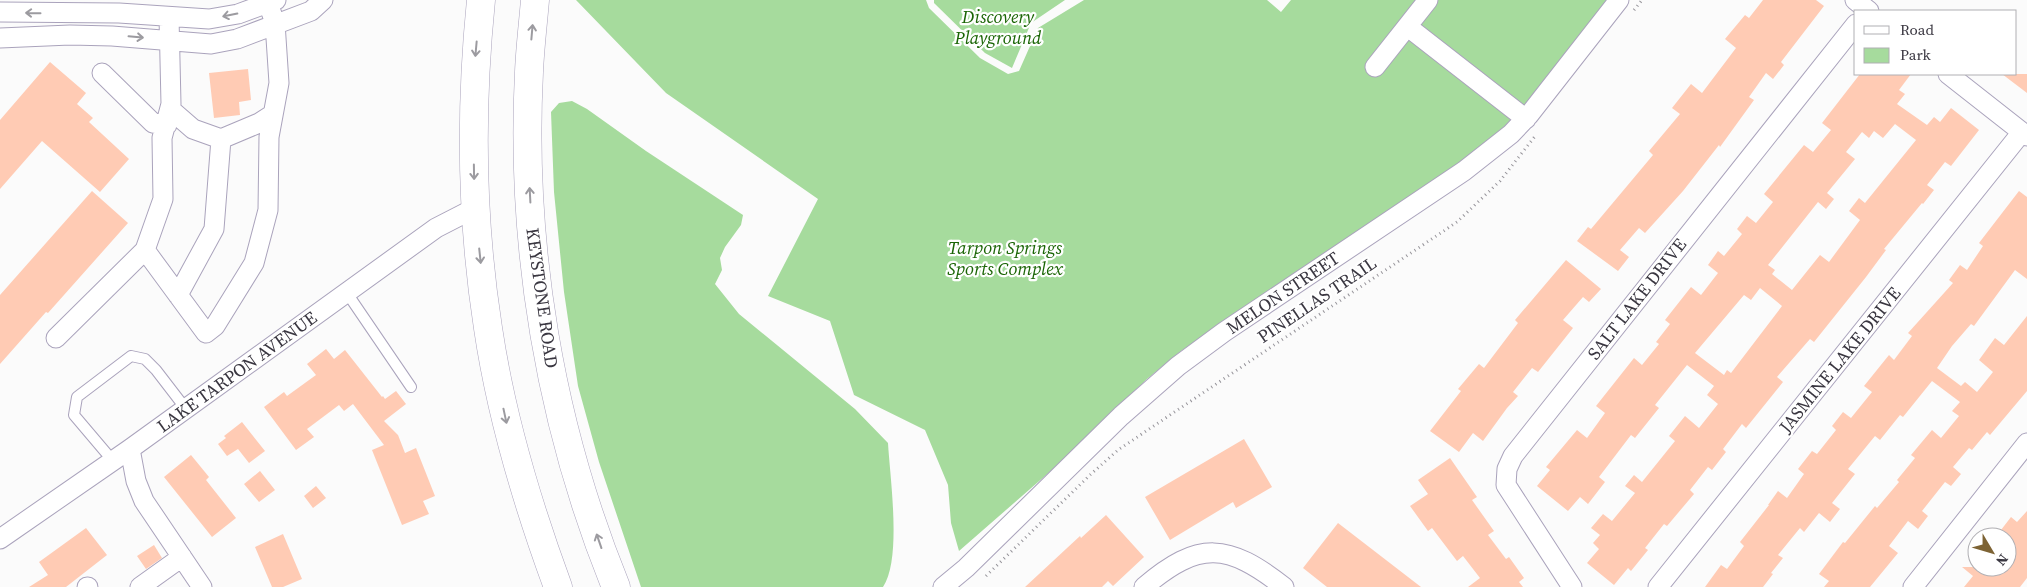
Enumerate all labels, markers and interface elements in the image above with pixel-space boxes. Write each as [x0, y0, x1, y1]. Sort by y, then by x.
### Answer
park label: Discovery Playground [954, 4, 1042, 50]
one-way arrow [25, 8, 41, 18]
legend [1854, 10, 2017, 75]
one-way arrow [222, 11, 238, 20]
text: Road [1900, 19, 1934, 40]
one-way arrow [527, 25, 537, 41]
one-way arrow [128, 33, 144, 42]
one-way arrow [471, 40, 481, 56]
text: Park [1900, 44, 1932, 65]
one-way arrow [469, 164, 479, 180]
one-way arrow [525, 187, 534, 203]
street label: KEYSTONE ROAD [520, 226, 565, 370]
street label: SALT LAKE DRIVE [1581, 233, 1692, 365]
park label: Tarpon Springs Sports Complex [947, 235, 1063, 281]
street label: MELON STREET [1221, 245, 1344, 340]
one-way arrow [475, 248, 485, 264]
street label: PINELLAS TRAIL [1252, 250, 1381, 349]
street label: JASMINE LAKE DRIVE [1772, 281, 1906, 439]
street label: LAKE TARPON AVENUE [152, 305, 322, 438]
one-way arrow [501, 408, 510, 424]
north arrow [1967, 527, 2017, 577]
one-way arrow [593, 534, 603, 550]
text: N [1991, 550, 2013, 570]

